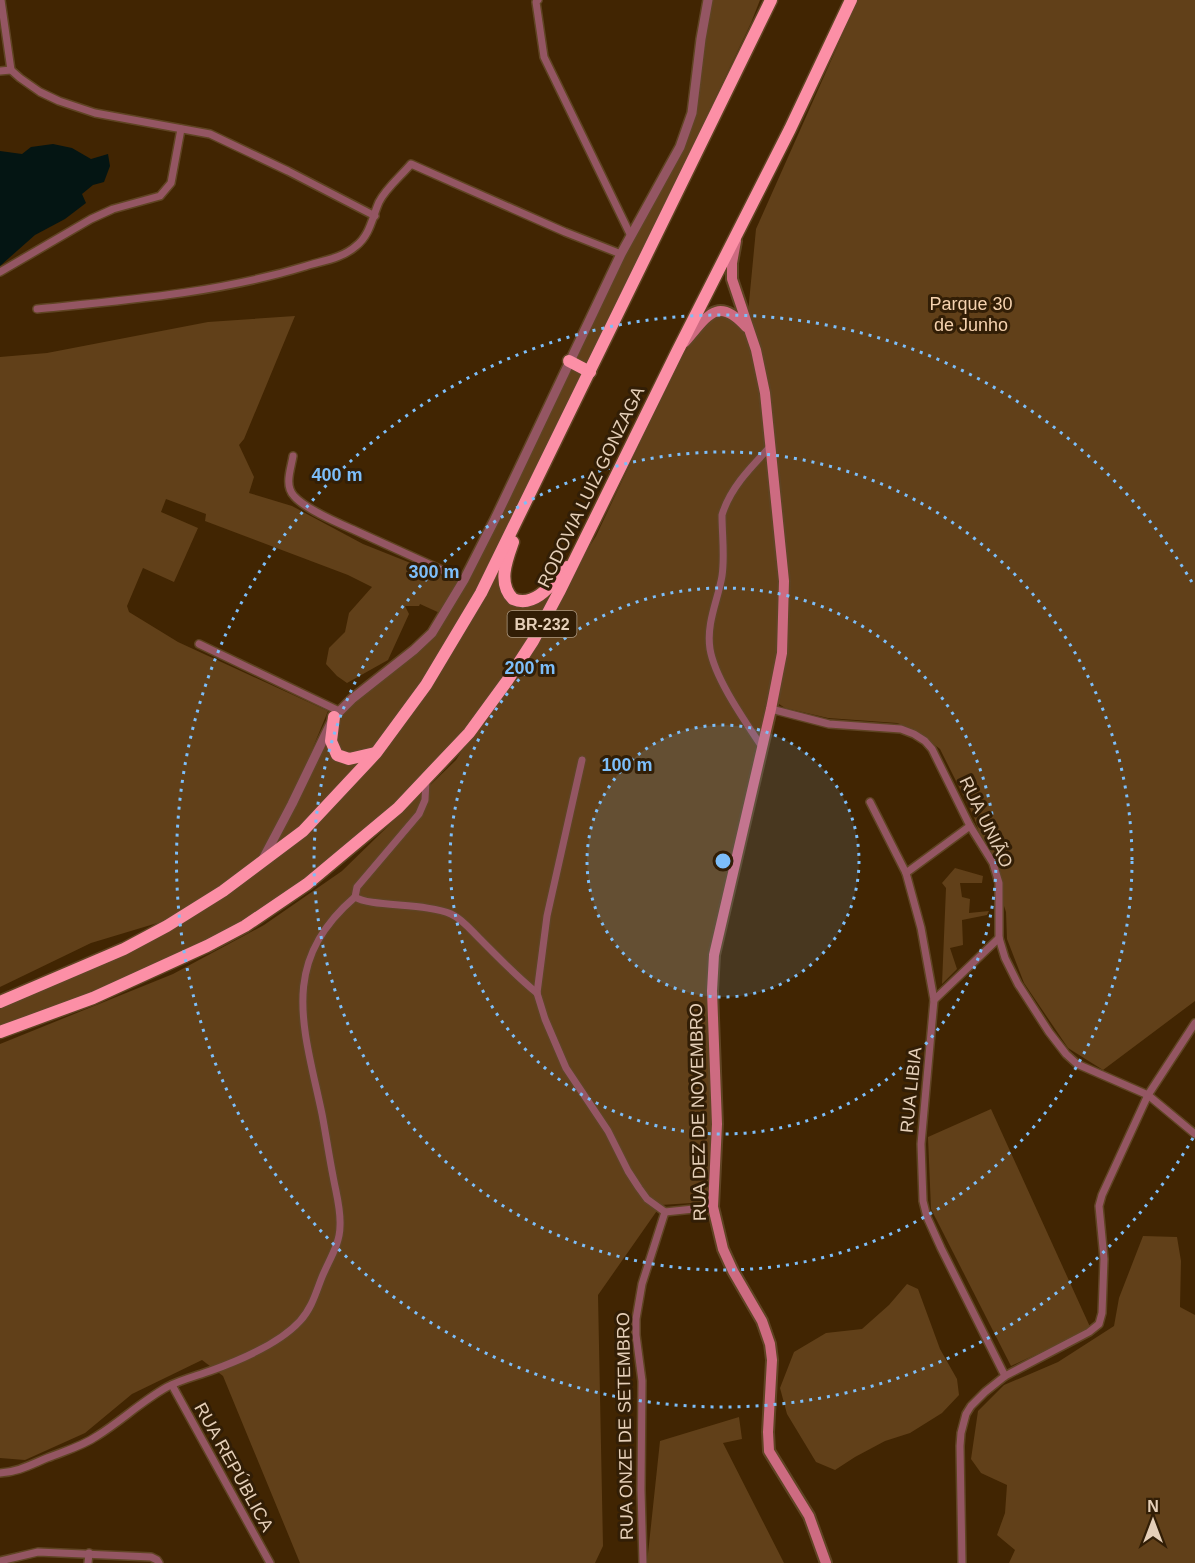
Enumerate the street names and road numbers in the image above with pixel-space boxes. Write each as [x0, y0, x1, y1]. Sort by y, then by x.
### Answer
street label: RODOVIA LUIZ GONZAGA [534, 383, 648, 591]
road number: BR-232 [508, 611, 576, 637]
street label: RUA UNIÃO [955, 773, 1018, 871]
street label: RUA DEZ DE NOVEMBRO [686, 1003, 710, 1221]
street label: RUA LIBIA [897, 1046, 925, 1134]
street label: RUA ONZE DE SETEMBRO [613, 1312, 637, 1540]
street label: RUA REPÚBLICA [190, 1399, 279, 1535]

